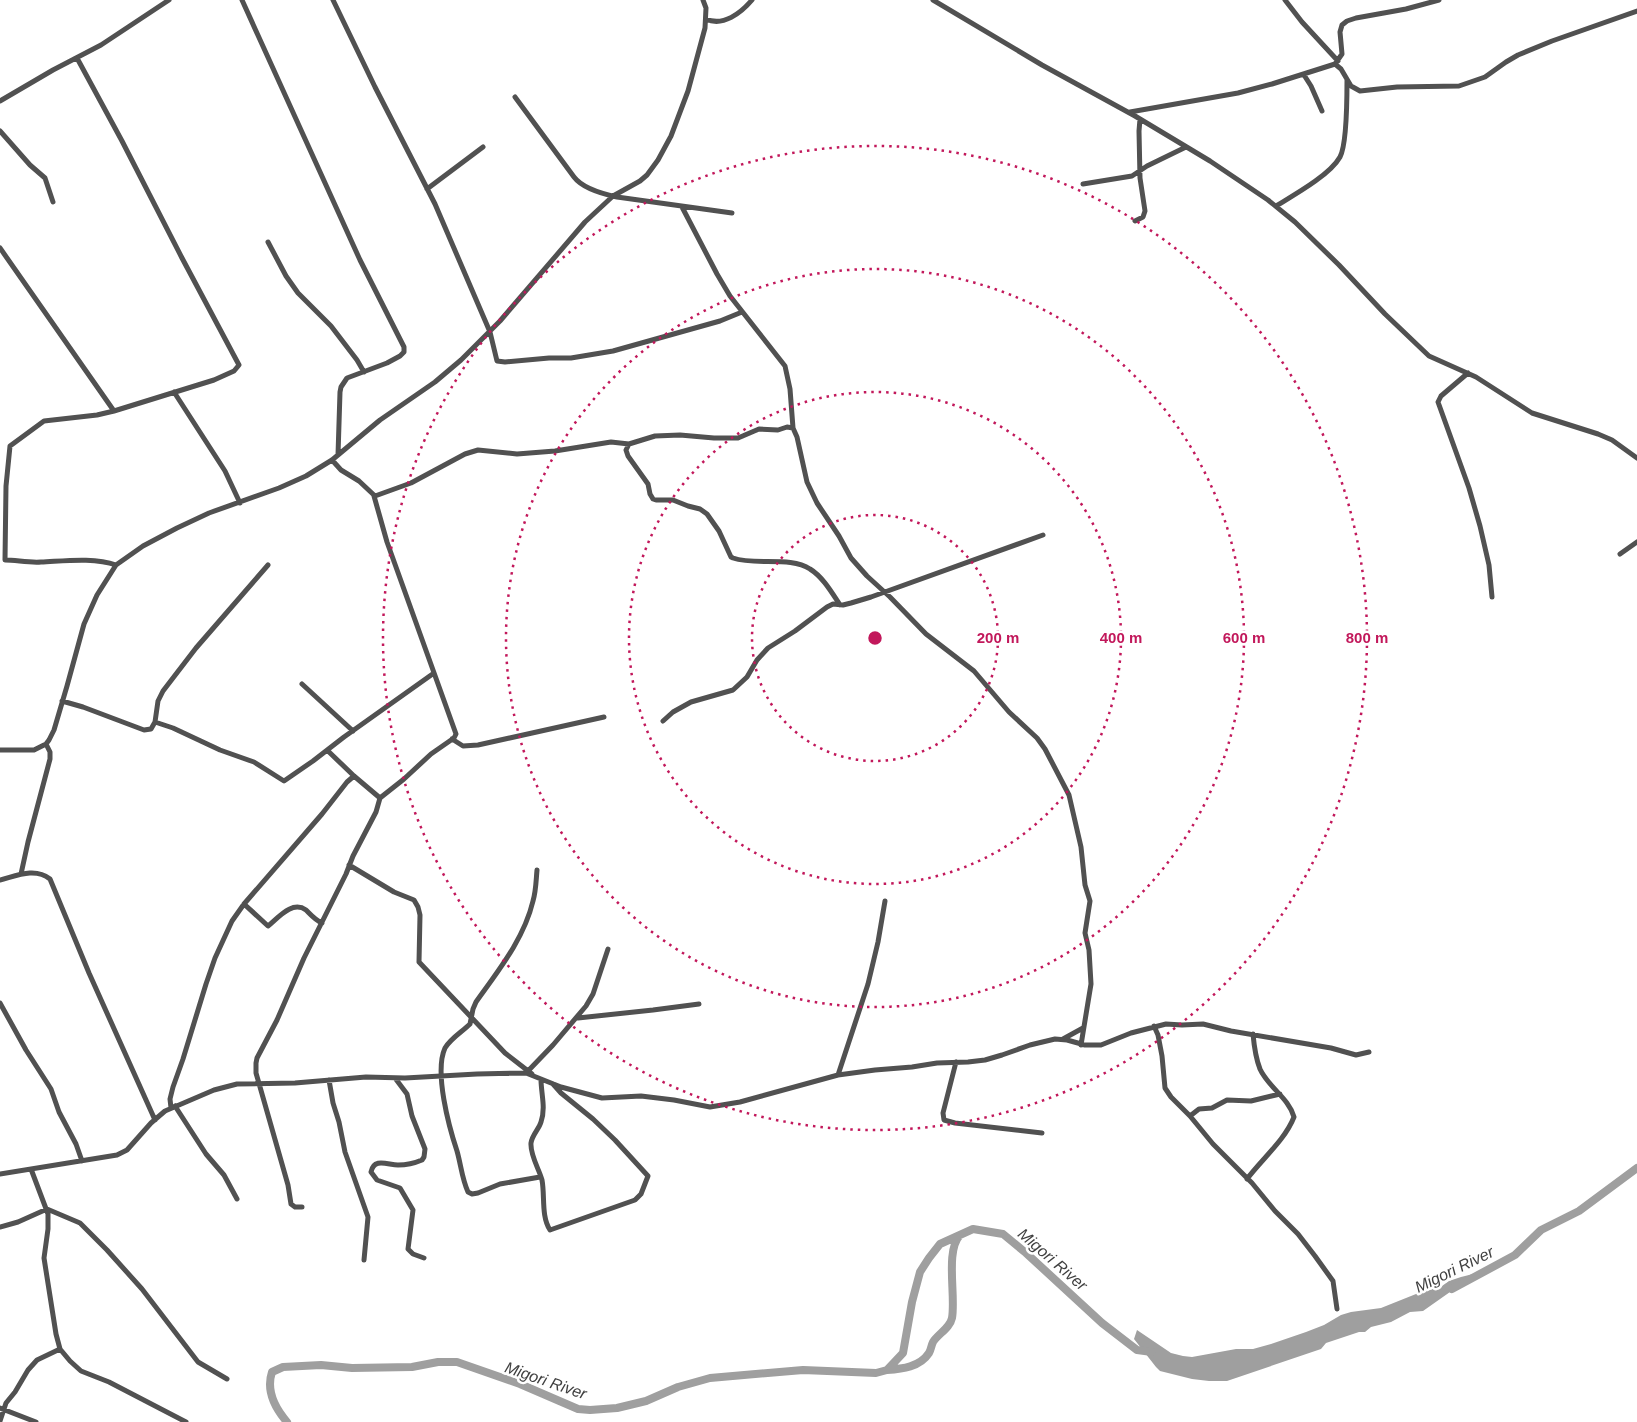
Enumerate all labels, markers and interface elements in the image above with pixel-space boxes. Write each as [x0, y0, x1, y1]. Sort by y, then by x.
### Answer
centre of rings [866, 629, 884, 647]
text: 200 m [977, 629, 1019, 646]
text: 400 m [1100, 629, 1142, 646]
text: 600 m [1223, 629, 1265, 646]
text: 800 m [1346, 629, 1388, 646]
water label: Migori River [1015, 1225, 1091, 1294]
water label: Migori River [1412, 1243, 1497, 1296]
water label: Migori River [503, 1359, 590, 1403]

